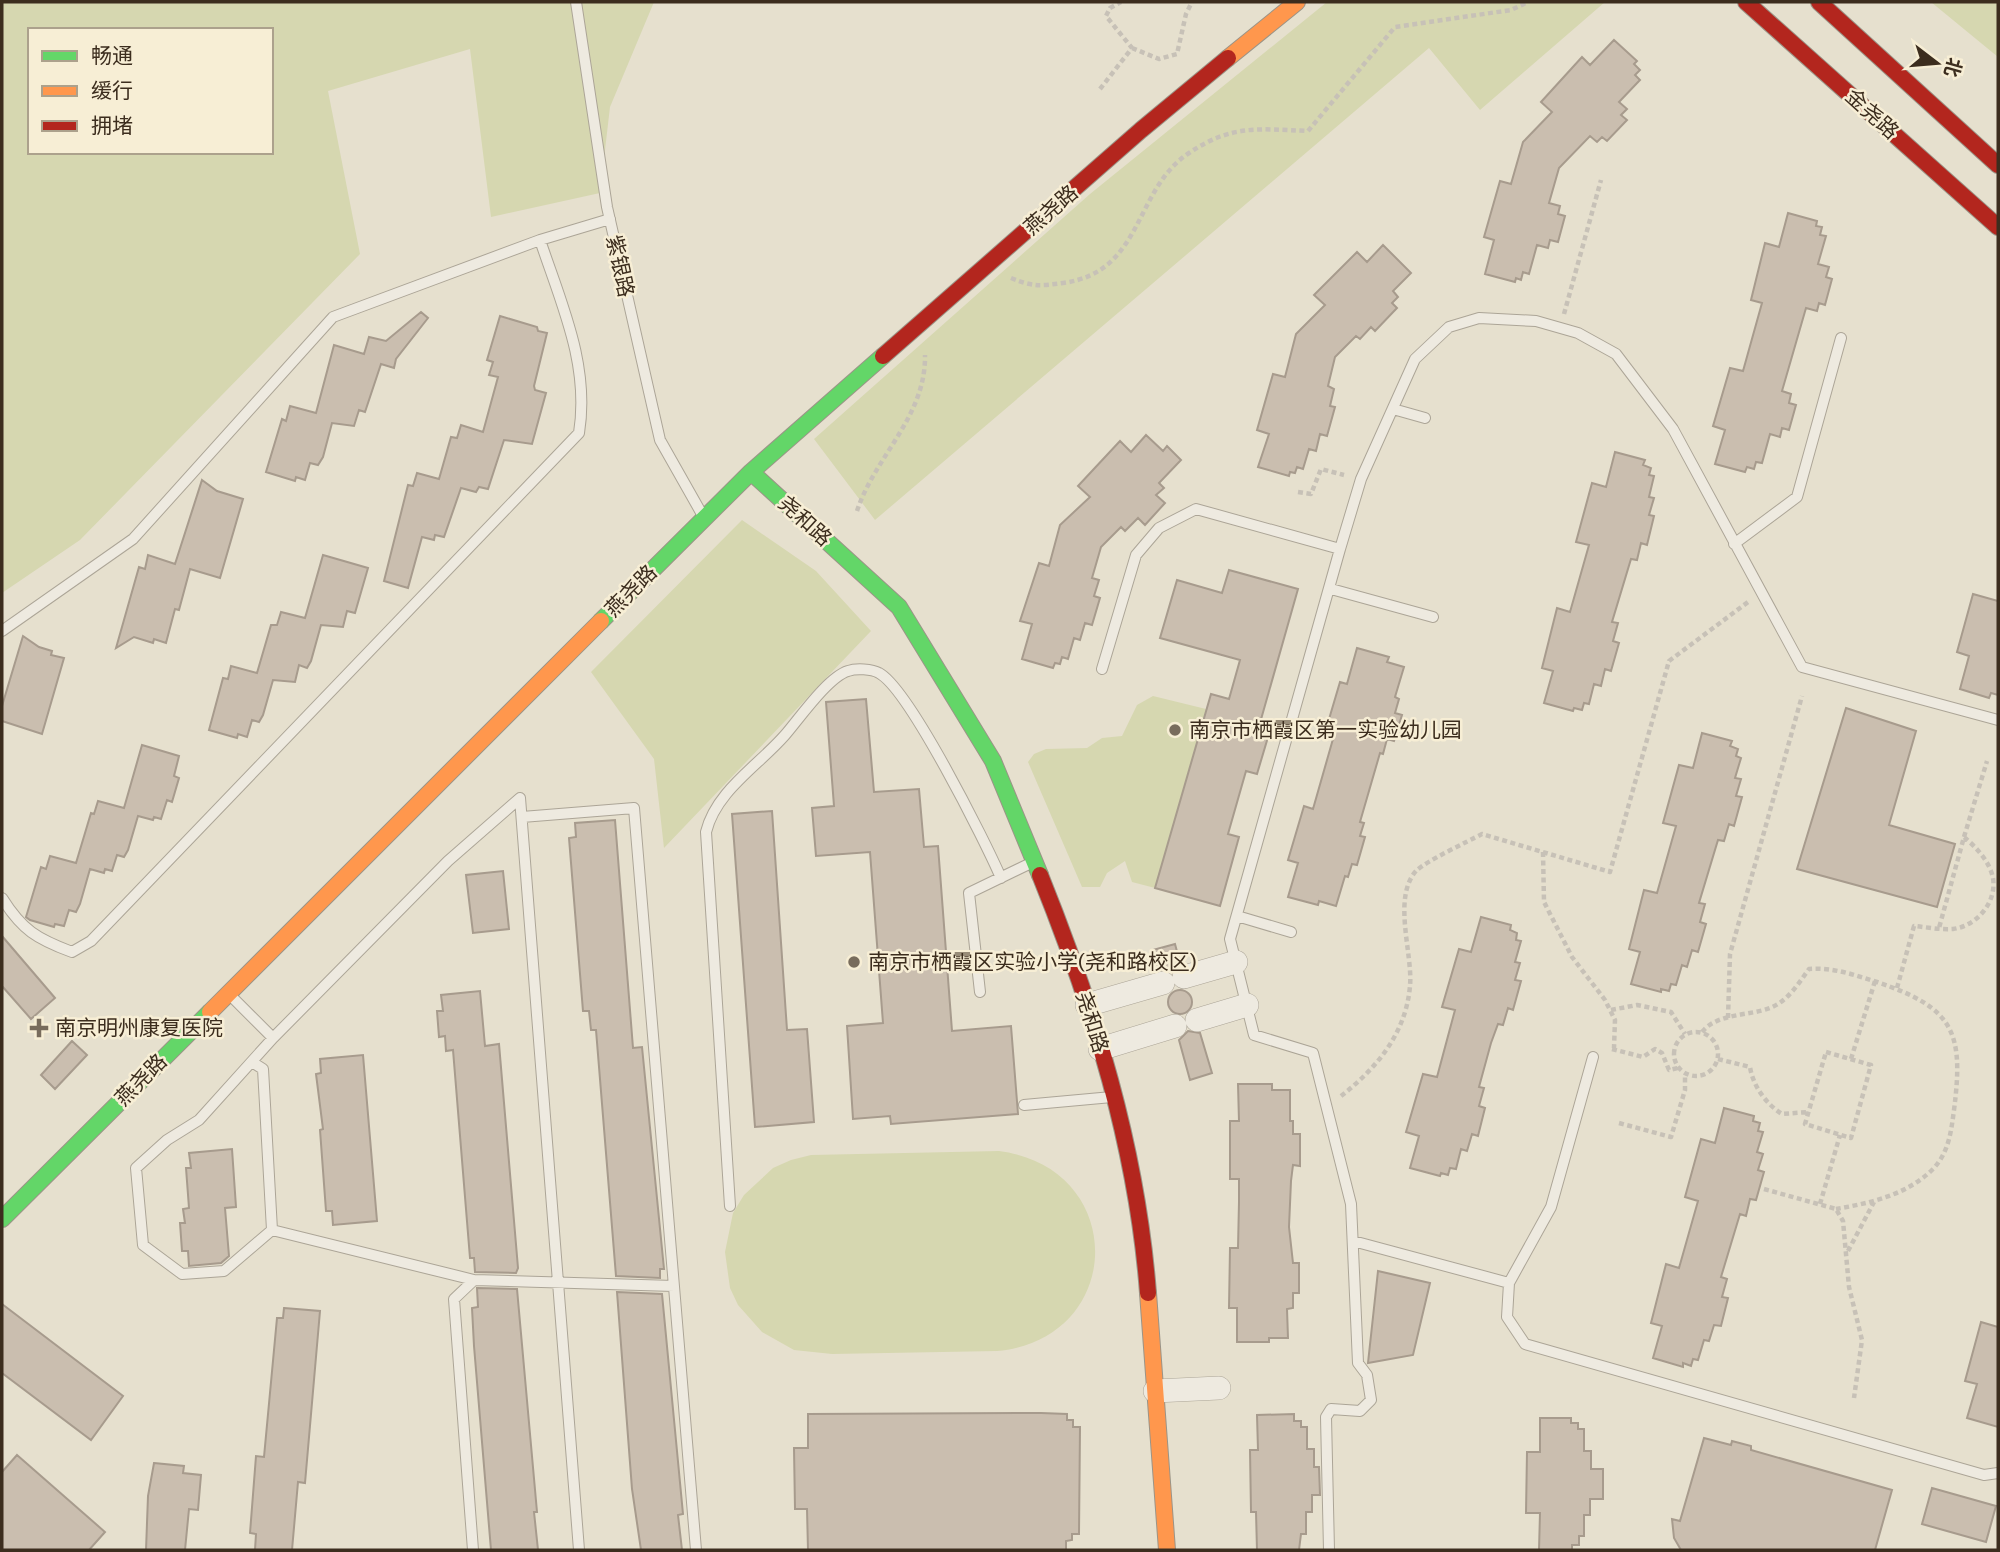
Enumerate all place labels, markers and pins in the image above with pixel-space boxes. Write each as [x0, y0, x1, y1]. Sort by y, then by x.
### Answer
place label: 南京市栖霞区第一实验幼儿园 [1189, 718, 1462, 742]
marker: 南京市栖霞区第一实验幼儿园 [1167, 722, 1183, 738]
place label: 南京市栖霞区实验小学(尧和路校区) [868, 950, 1197, 974]
marker: 南京市栖霞区实验小学(尧和路校区) [846, 954, 862, 970]
place label: 南京明州康复医院 [55, 1016, 223, 1040]
marker: 南京明州康复医院 [29, 1018, 49, 1038]

